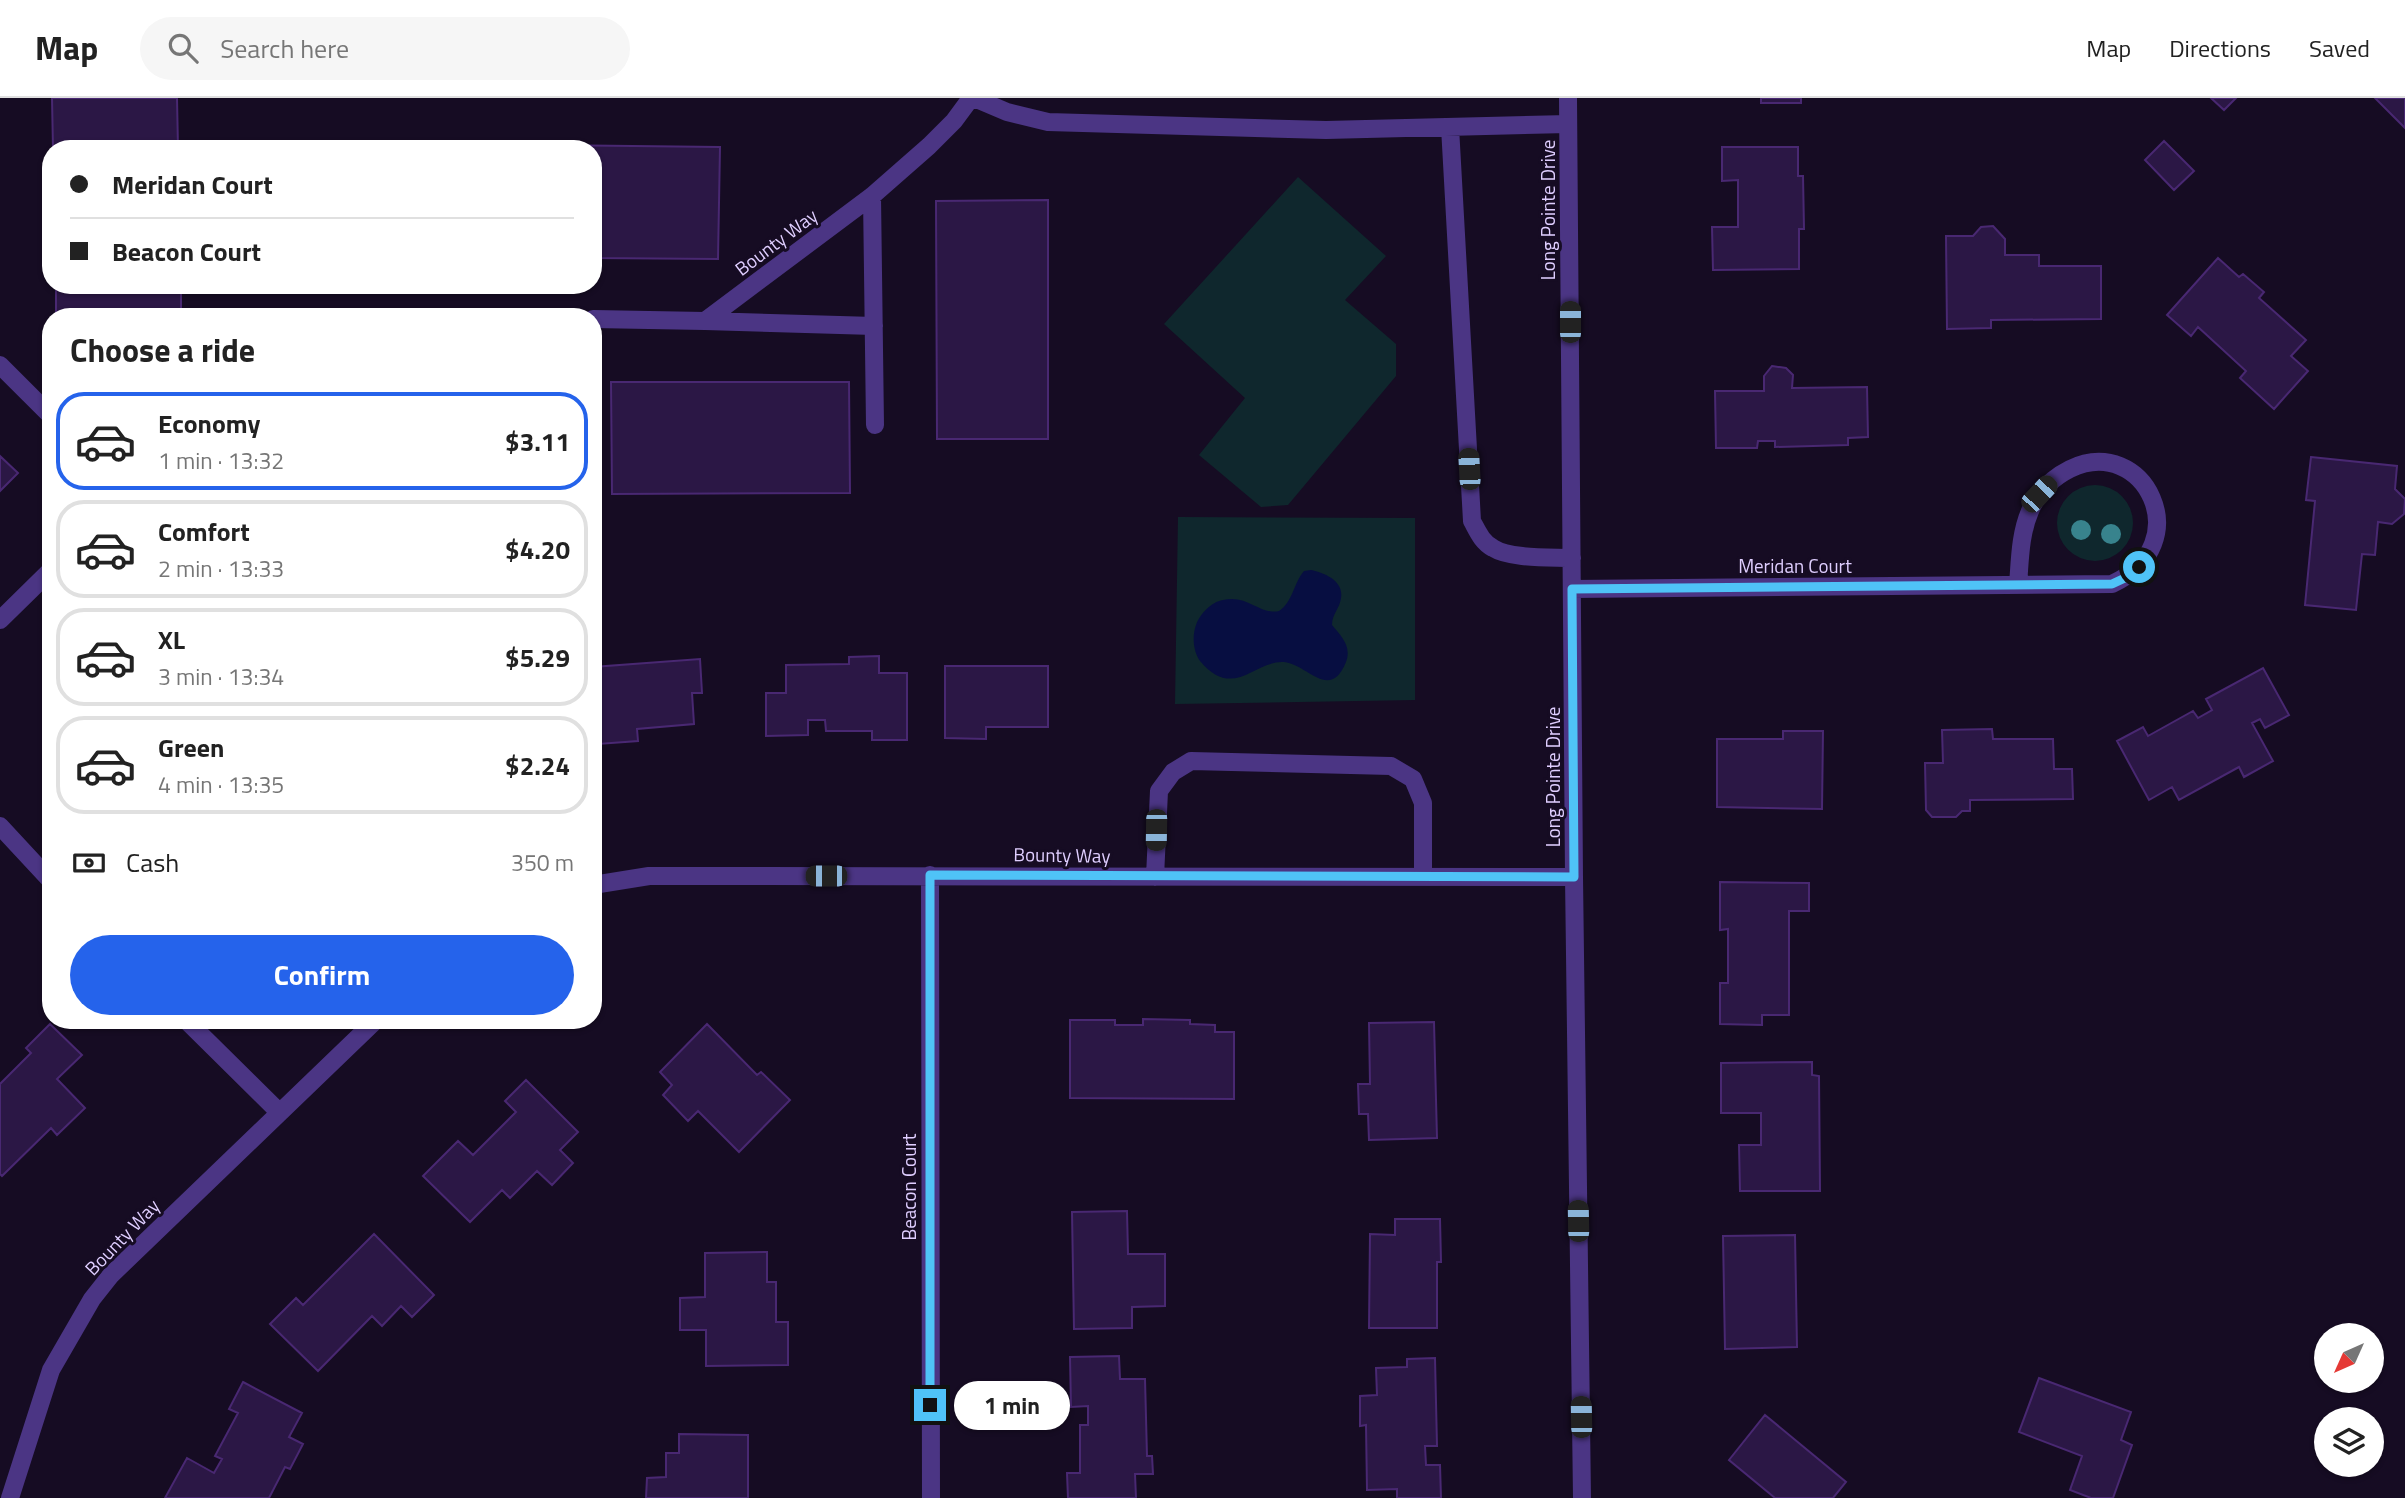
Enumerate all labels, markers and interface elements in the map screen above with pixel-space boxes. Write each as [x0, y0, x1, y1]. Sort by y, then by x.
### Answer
search box [140, 17, 630, 80]
text: Map [35, 23, 98, 73]
icon: search [164, 29, 202, 67]
text: Search here [220, 29, 349, 68]
text: Map [2086, 30, 2131, 66]
text: Directions [2169, 30, 2271, 66]
text: Saved [2309, 30, 2370, 66]
street label: Long Pointe Drive [1533, 140, 1562, 280]
text: Meridan Court [112, 165, 273, 204]
street label: Bounty Way [728, 201, 823, 282]
text: Beacon Court [112, 232, 261, 271]
car [1560, 301, 1581, 343]
text: Choose a ride [70, 326, 255, 374]
text: Economy [158, 404, 260, 443]
icon: car [74, 410, 137, 473]
text: $3.11 [505, 422, 570, 461]
text: 1 min · 13:32 [158, 443, 284, 478]
car [1458, 447, 1481, 491]
car [2017, 471, 2062, 517]
text: Comfort [158, 512, 250, 551]
icon: car [74, 518, 137, 581]
text: $4.20 [505, 530, 570, 569]
text: 2 min · 13:33 [158, 551, 284, 586]
street label: Meridan Court [1738, 551, 1852, 580]
route start [2123, 551, 2155, 583]
text: XL [158, 620, 185, 659]
icon: car [74, 626, 137, 689]
text: $5.29 [505, 638, 570, 677]
text: 3 min · 13:34 [158, 659, 284, 694]
street label: Long Pointe Drive [1538, 707, 1567, 847]
text: Green [158, 728, 224, 767]
icon: car [74, 734, 137, 797]
text: $2.24 [505, 746, 570, 785]
text: 4 min · 13:35 [158, 767, 284, 802]
car [1146, 809, 1167, 851]
street label: Bounty Way [1013, 839, 1111, 870]
text: Cash [126, 843, 179, 882]
icon: cash [70, 844, 108, 882]
text: 350 m [511, 845, 574, 880]
car [806, 866, 848, 887]
button: Confirm [70, 935, 574, 1015]
street label: Beacon Court [894, 1133, 923, 1240]
street label: Bounty Way [77, 1192, 166, 1282]
car [1568, 1200, 1589, 1242]
north arrow [2314, 1323, 2384, 1393]
map controls [2314, 1323, 2384, 1477]
callout: 1 min [954, 1380, 1070, 1430]
text: 1 min [984, 1388, 1040, 1423]
route end [914, 1389, 946, 1421]
car [1571, 1396, 1592, 1438]
button: layers [2314, 1407, 2384, 1477]

